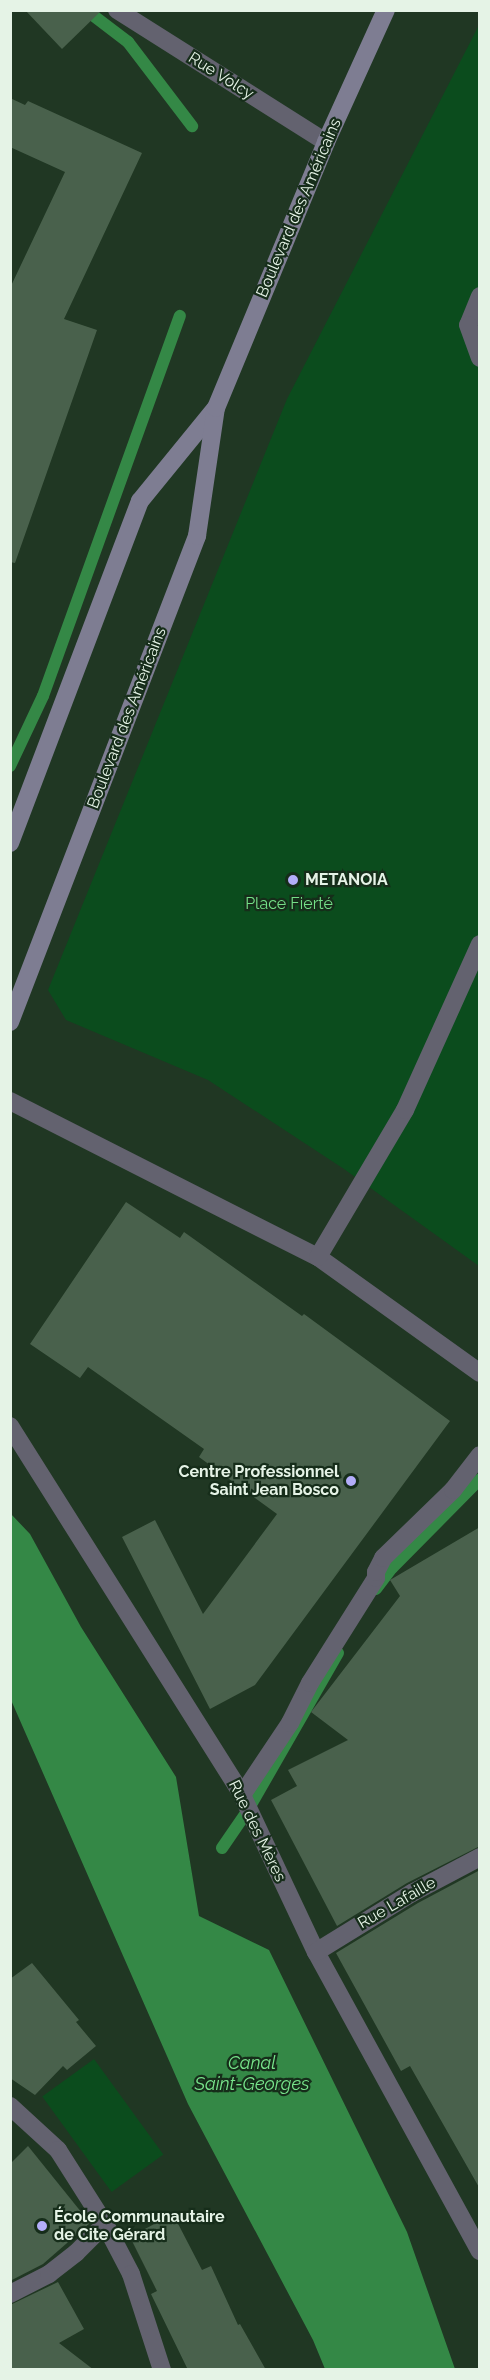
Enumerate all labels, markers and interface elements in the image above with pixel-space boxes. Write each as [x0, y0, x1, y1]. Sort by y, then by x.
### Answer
street label: Rue Volcy [184, 48, 258, 104]
street label: Boulevard des Américains [252, 115, 346, 301]
street label: Boulevard des Américains [83, 625, 171, 811]
place label: METANOIA [305, 870, 388, 890]
marker: METANOIA [286, 873, 300, 887]
park label: Place Fierté [245, 894, 333, 914]
place label: Centre Professionnel Saint Jean Bosco [179, 1462, 339, 1500]
marker: Centre Professionnel Saint Jean Bosco [344, 1474, 358, 1488]
street label: Rue des Mères [224, 1777, 290, 1885]
street label: Rue Lafaille [355, 1873, 439, 1933]
water label: Canal Saint-Georges [194, 2053, 310, 2096]
place label: École Communautaire de Cite Gérard [54, 2207, 225, 2245]
marker: École Communautaire de Cite Gérard [35, 2219, 49, 2233]

